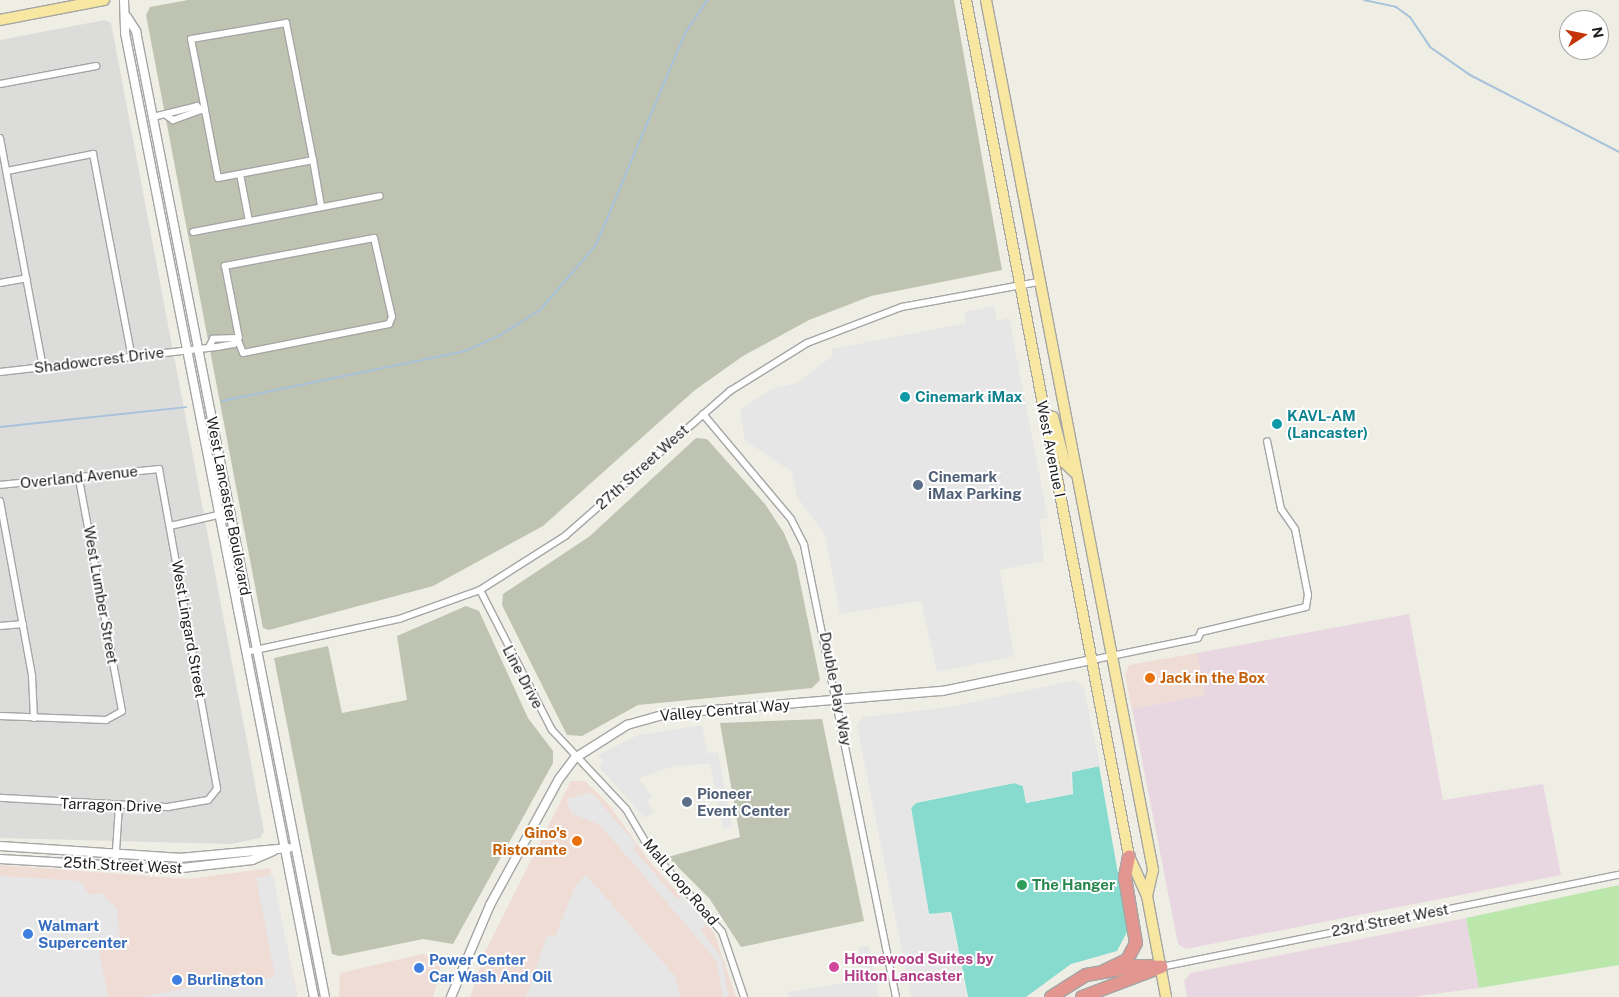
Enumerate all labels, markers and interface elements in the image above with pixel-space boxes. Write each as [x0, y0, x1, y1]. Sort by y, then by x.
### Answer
north arrow [1559, 10, 1609, 60]
text: N [1589, 25, 1607, 39]
street label: Shadowcrest Drive [33, 343, 165, 377]
place label: Cinemark iMax [915, 388, 1022, 406]
marker: Cinemark iMax [899, 391, 911, 403]
street label: West Avenue I [1033, 399, 1069, 499]
place label: KAVL-AM (Lancaster) [1287, 406, 1368, 441]
street label: West Lancaster Boulevard [203, 415, 255, 597]
marker: KAVL-AM (Lancaster) [1271, 418, 1283, 430]
street label: 27th Street West [592, 421, 692, 513]
street label: Overland Avenue [19, 462, 139, 492]
place label: Cinemark iMax Parking [928, 467, 1022, 502]
marker: Cinemark iMax Parking [912, 479, 924, 491]
street label: West Lumber Street [80, 524, 122, 666]
street label: West Lingard Street [168, 559, 210, 699]
street label: Double Play Way [816, 630, 856, 748]
street label: Line Drive [499, 642, 547, 712]
place label: Jack in the Box [1160, 669, 1265, 687]
marker: Jack in the Box [1144, 672, 1156, 684]
street label: Valley Central Way [659, 695, 791, 725]
place label: Pioneer Event Center [697, 784, 790, 819]
street label: Tarragon Drive [60, 794, 162, 816]
marker: Pioneer Event Center [681, 796, 693, 808]
place label: Gino's Ristorante [492, 823, 567, 858]
marker: Gino's Ristorante [571, 835, 583, 847]
street label: Mall Loop Road [640, 835, 722, 929]
street label: 25th Street West [63, 853, 183, 877]
place label: The Hanger [1032, 876, 1115, 894]
marker: The Hanger [1016, 879, 1028, 891]
street label: 23rd Street West [1330, 900, 1450, 940]
place label: Walmart Supercenter [38, 916, 128, 951]
marker: Walmart Supercenter [22, 928, 34, 940]
place label: Homewood Suites by Hilton Lancaster [844, 949, 994, 984]
place label: Power Center Car Wash And Oil [429, 950, 552, 985]
marker: Homewood Suites by Hilton Lancaster [828, 961, 840, 973]
marker: Power Center Car Wash And Oil [413, 962, 425, 974]
place label: Burlington [187, 971, 263, 989]
marker: Burlington [171, 974, 183, 986]

